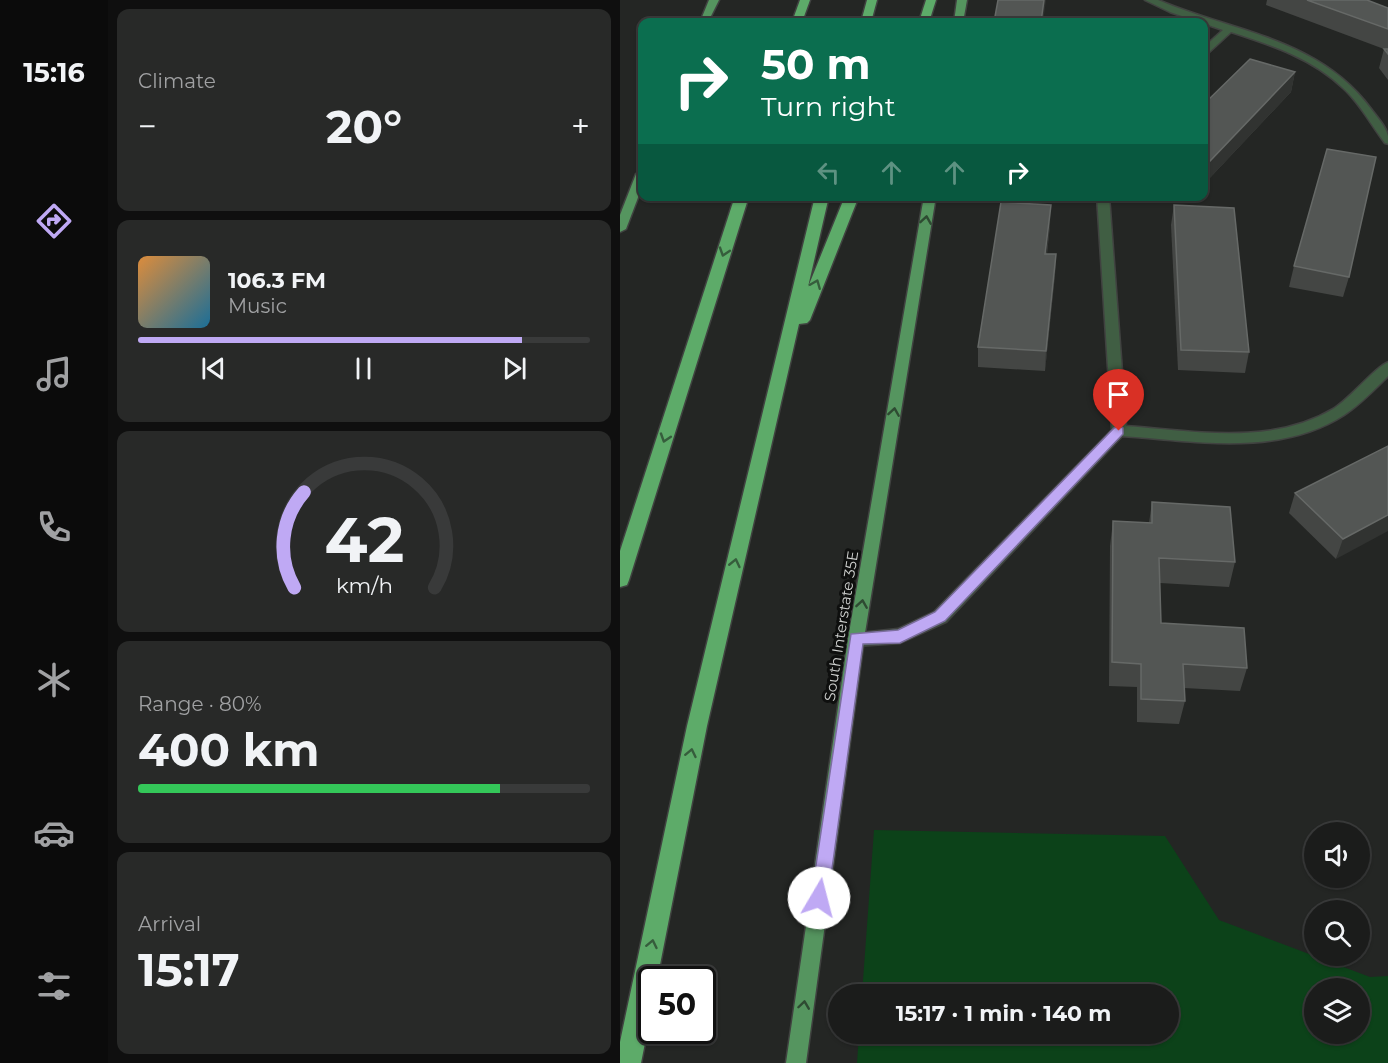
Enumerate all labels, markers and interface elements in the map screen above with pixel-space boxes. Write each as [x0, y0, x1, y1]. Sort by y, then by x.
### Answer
text: 50 m [761, 38, 870, 90]
icon: right [662, 42, 740, 120]
text: 15:16 [23, 56, 85, 89]
text: Climate [138, 69, 216, 93]
text: Turn right [761, 90, 896, 123]
text: 20° [326, 99, 402, 154]
text: − [138, 106, 157, 146]
text: + [571, 106, 590, 146]
icon: left [812, 156, 845, 189]
icon: ahead [875, 156, 908, 189]
icon: ahead [938, 156, 971, 189]
icon: right [1001, 156, 1034, 189]
icon: directions [33, 200, 75, 242]
one-way arrow [920, 215, 932, 224]
one-way arrow [719, 246, 731, 257]
text: 106.3 FM [228, 267, 326, 294]
one-way arrow [809, 279, 821, 290]
text: Music [228, 294, 287, 318]
icon: previous [197, 352, 230, 385]
icon: pause [347, 352, 380, 385]
icon: next [498, 352, 531, 385]
icon: music [33, 353, 75, 395]
pin [1093, 369, 1144, 431]
icon: arrive [1102, 378, 1135, 411]
one-way arrow [888, 407, 900, 417]
one-way arrow [660, 432, 672, 443]
text: 42 [324, 503, 404, 579]
icon: phone [33, 506, 75, 548]
street label: South Interstate 35E [820, 549, 862, 703]
one-way arrow [728, 558, 741, 568]
text: km/h [335, 573, 393, 599]
one-way arrow [855, 600, 868, 610]
icon: climate [33, 659, 75, 701]
text: Range · 80% [138, 692, 262, 716]
text: 400 km [138, 722, 319, 777]
one-way arrow [684, 748, 697, 758]
icon: car [33, 812, 75, 854]
map controls [1304, 822, 1370, 1044]
button: sound [1304, 822, 1370, 888]
position arrow [787, 866, 851, 930]
button: search [1304, 900, 1370, 966]
text: Arrival [138, 912, 201, 936]
one-way arrow [645, 939, 658, 949]
text: 15:17 [138, 942, 240, 997]
icon: filters [33, 965, 75, 1007]
speed limit sign: 50 [638, 966, 716, 1044]
button: layers [1304, 978, 1370, 1044]
one-way arrow [797, 1000, 809, 1010]
text: 15:17 · 1 min · 140 m [896, 1000, 1111, 1027]

